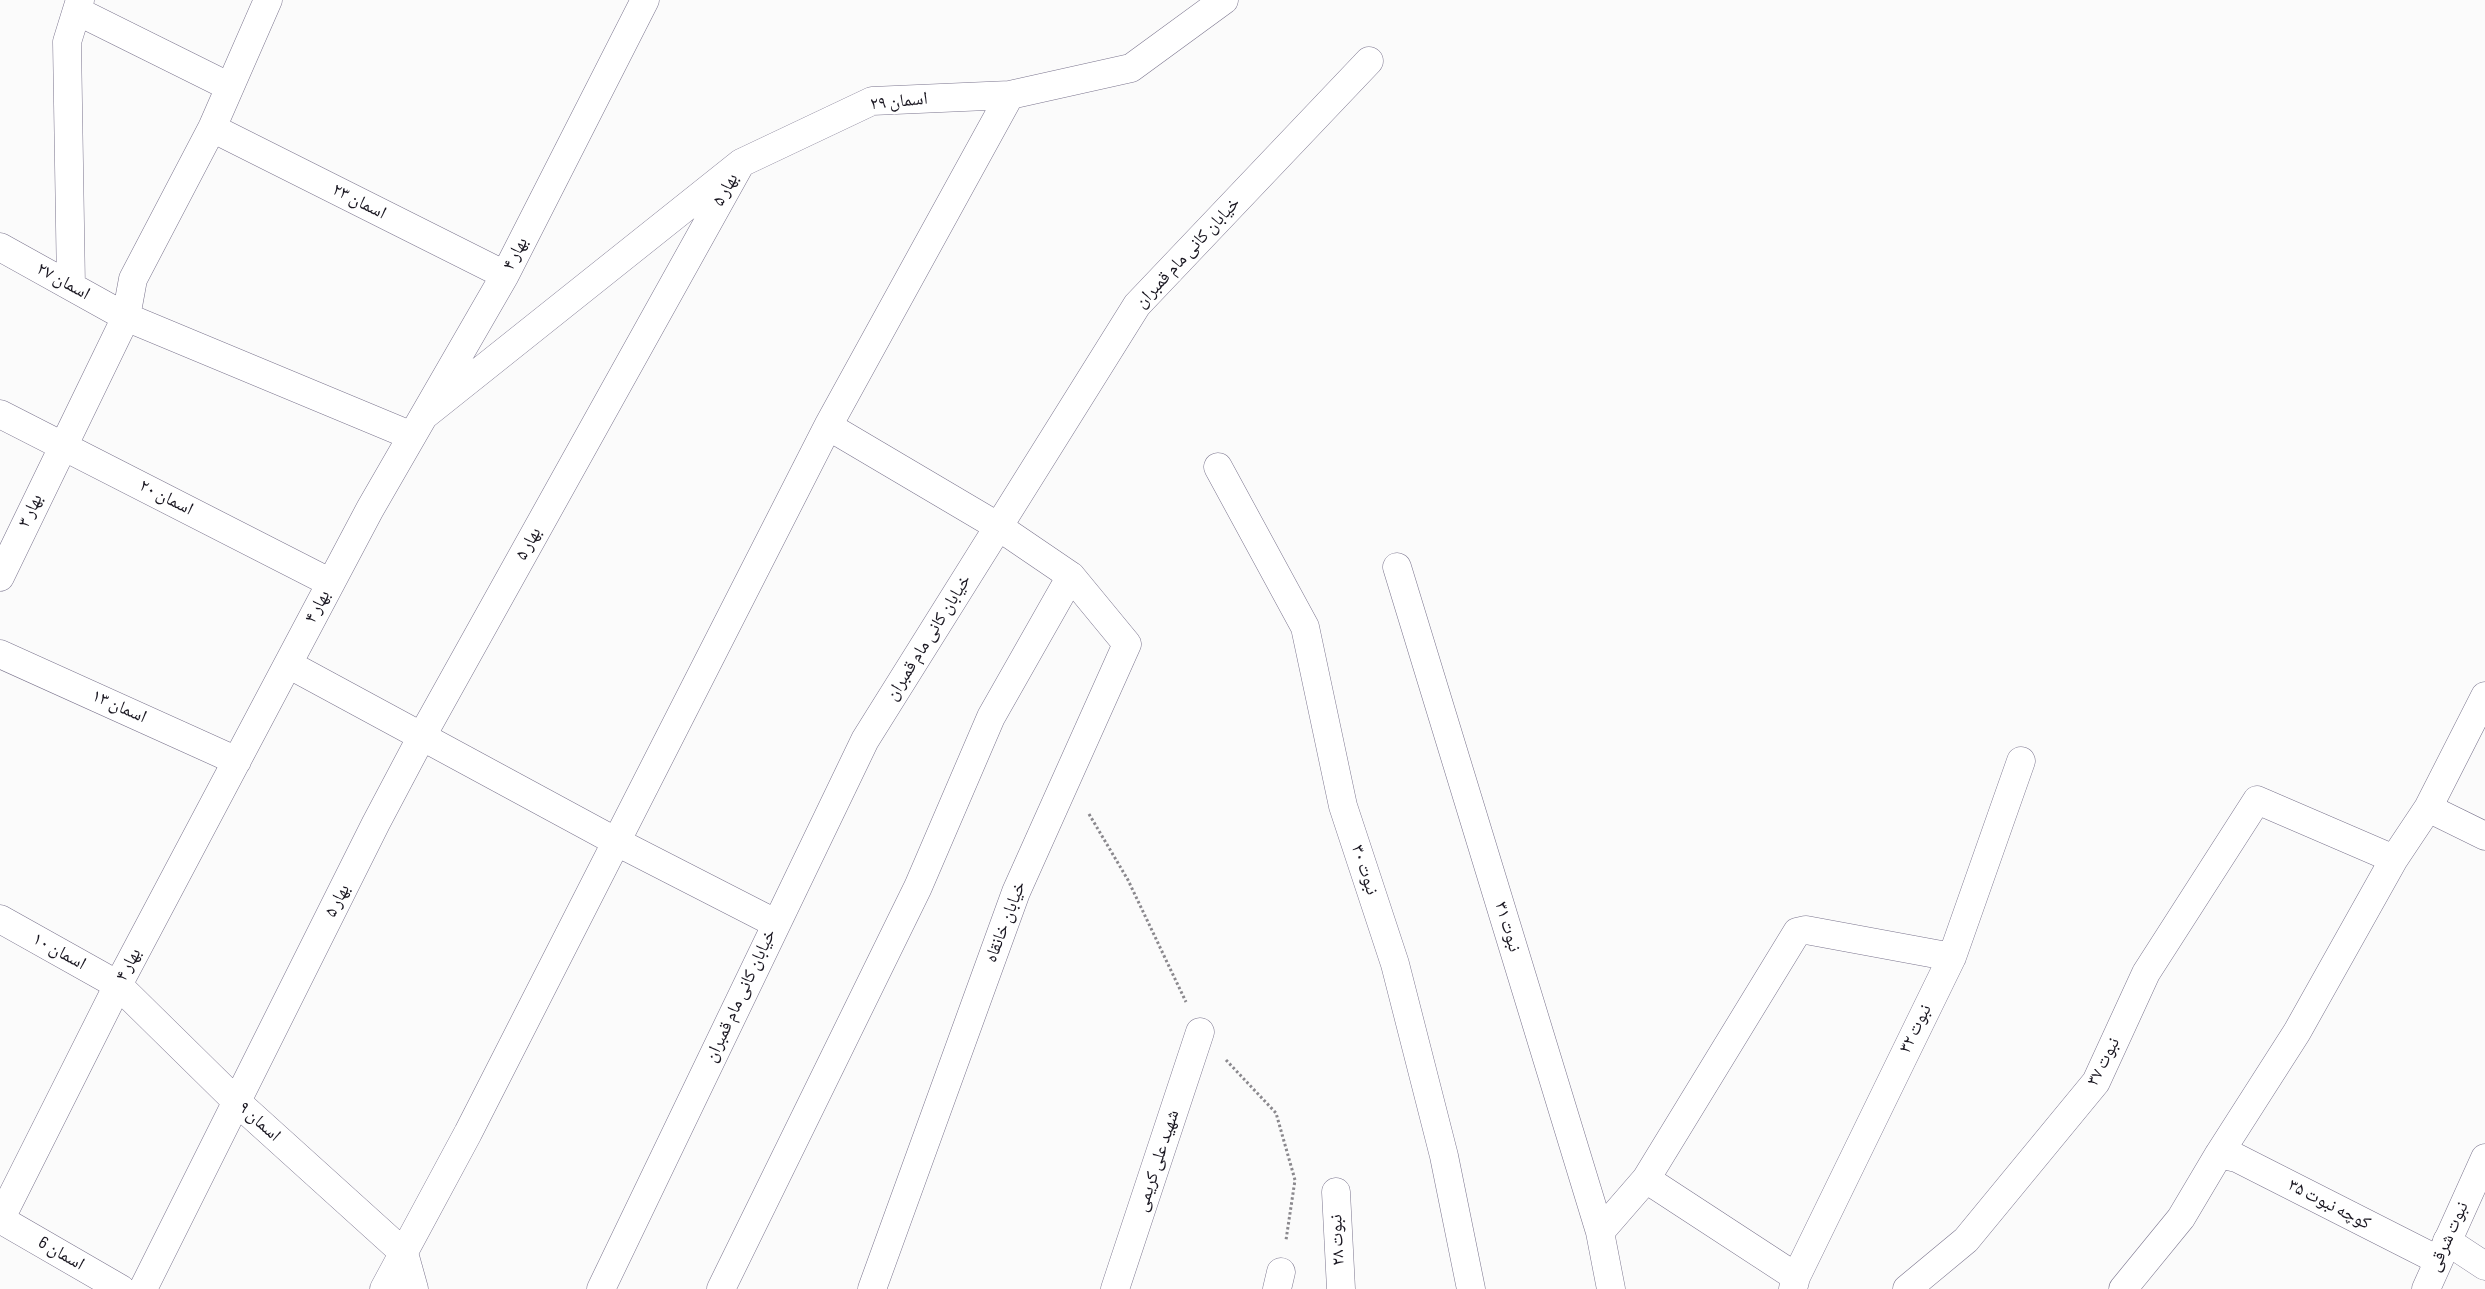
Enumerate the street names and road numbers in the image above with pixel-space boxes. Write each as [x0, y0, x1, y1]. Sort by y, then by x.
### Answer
street label: اسمان ۲۹ [869, 88, 929, 116]
street label: بهار ۵ [708, 170, 744, 210]
street label: اسمان ۲۳ [328, 179, 390, 225]
street label: خیابان کانی مام قمبران [1131, 193, 1245, 313]
street label: بهار ۴ [499, 234, 533, 274]
street label: اسمان ۲۷ [33, 259, 93, 305]
street label: اسمان ۲۰ [135, 475, 197, 521]
street label: بهار ۳ [14, 491, 48, 531]
street label: بهار ۵ [511, 524, 547, 564]
street label: خیابان کانی مام قمبران [882, 571, 976, 705]
street label: بهار ۴ [300, 587, 336, 627]
street label: اسمان ۱۳ [88, 685, 150, 729]
street label: نبوت ۳۰ [1346, 842, 1382, 898]
street label: خیابان خانقاه [981, 878, 1031, 966]
street label: بهار ۵ [321, 881, 355, 921]
street label: نبوت ۳۱ [1489, 899, 1525, 955]
street label: خیابان کانی مام قمبران [701, 926, 781, 1066]
street label: اسمان ۱۰ [29, 929, 89, 975]
street label: بهار ۴ [111, 945, 147, 985]
street label: نبوت ۳۲ [1895, 1001, 1937, 1057]
street label: نبوت ۳۷ [2083, 1034, 2125, 1090]
street label: اسمان ۹ [233, 1097, 285, 1147]
street label: شهید علی کریمی [1131, 1107, 1185, 1215]
street label: کوچه نبوت ۳۵ [2284, 1175, 2374, 1235]
street label: نبوت شرقی [2424, 1199, 2474, 1275]
street label: نبوت ۲۸ [1326, 1214, 1350, 1266]
street label: اسمان 6 [34, 1232, 88, 1276]

